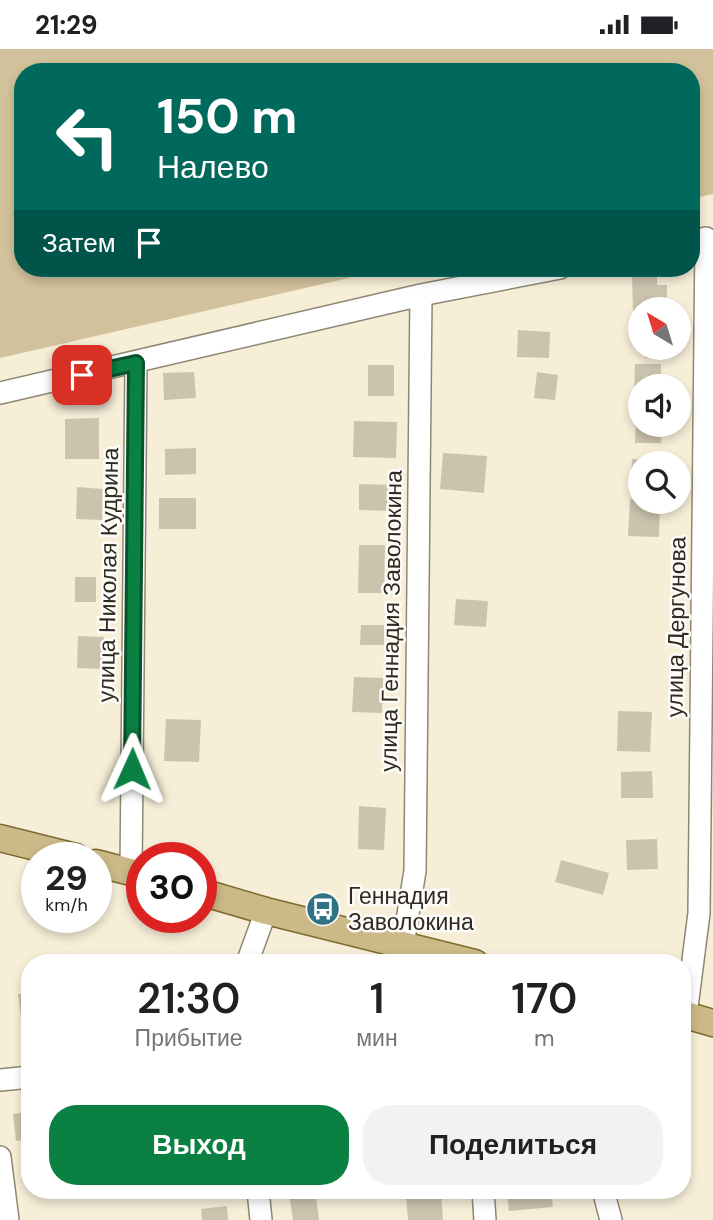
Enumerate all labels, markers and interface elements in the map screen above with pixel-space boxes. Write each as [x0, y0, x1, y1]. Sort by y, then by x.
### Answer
text: 21:29 [35, 8, 97, 42]
text: 150 m [157, 84, 297, 148]
icon: left [42, 91, 133, 182]
text: Налево [157, 146, 269, 188]
icon: arrive [130, 224, 168, 262]
text: Затем [42, 226, 116, 260]
north arrow [628, 297, 691, 361]
map controls [628, 297, 691, 514]
pin [52, 345, 112, 405]
icon: arrive [63, 356, 101, 394]
button: sound [628, 374, 691, 437]
street label: улица Николая Кудрина [91, 447, 125, 703]
button: search [628, 451, 691, 514]
street label: улица Геннадия Заволокина [373, 470, 409, 772]
street label: улица Дергунова [659, 536, 693, 718]
position arrow [95, 732, 169, 806]
speed limit sign: 30 [126, 842, 217, 933]
text: 29 [45, 855, 88, 901]
place label: Геннадия Заволокина [348, 881, 474, 937]
bus stop icon: Геннадия Заволокина [304, 890, 342, 928]
text: km/h [45, 893, 88, 917]
text: 21:30 [137, 971, 240, 1026]
text: 1 [370, 971, 384, 1026]
text: 170 [511, 971, 577, 1026]
text: Прибытие [135, 1023, 243, 1053]
text: мин [356, 1023, 398, 1053]
text: m [534, 1023, 555, 1053]
button: Выход [49, 1105, 349, 1185]
button: Поделиться [363, 1105, 663, 1185]

